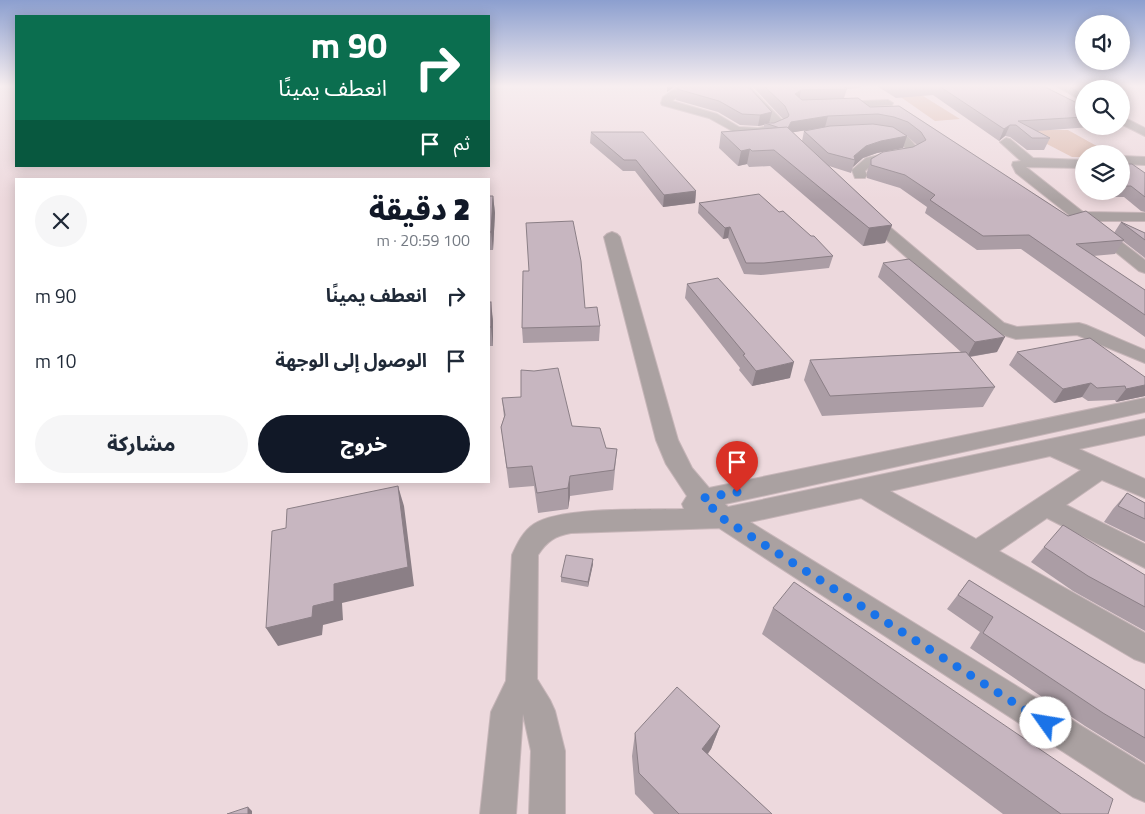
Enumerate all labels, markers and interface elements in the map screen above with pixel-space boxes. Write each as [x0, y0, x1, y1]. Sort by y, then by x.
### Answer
map controls [1075, 15, 1130, 200]
button: sound [1075, 15, 1130, 70]
text: 90 m [311, 18, 387, 72]
icon: right [405, 35, 470, 100]
text: انعطف يمينًا [278, 71, 387, 105]
button: search [1075, 80, 1130, 135]
text: ثم [454, 128, 470, 157]
icon: arrive [416, 130, 444, 158]
button: layers [1075, 145, 1130, 200]
text: 2 دقيقة [369, 186, 470, 232]
button: close [35, 195, 87, 247]
text: 100 m · 20:59 [376, 228, 470, 252]
text: انعطف يمينًا [326, 280, 427, 309]
text: 90 m [35, 281, 76, 310]
icon: right [442, 282, 470, 310]
text: الوصول إلى الوجهة [275, 345, 427, 374]
text: 10 m [35, 346, 76, 375]
icon: arrive [442, 347, 470, 375]
button: مشاركة [35, 415, 248, 473]
button: خروج [258, 415, 470, 473]
pin [716, 441, 758, 492]
icon: arrive [723, 448, 751, 476]
position arrow [1019, 696, 1071, 748]

